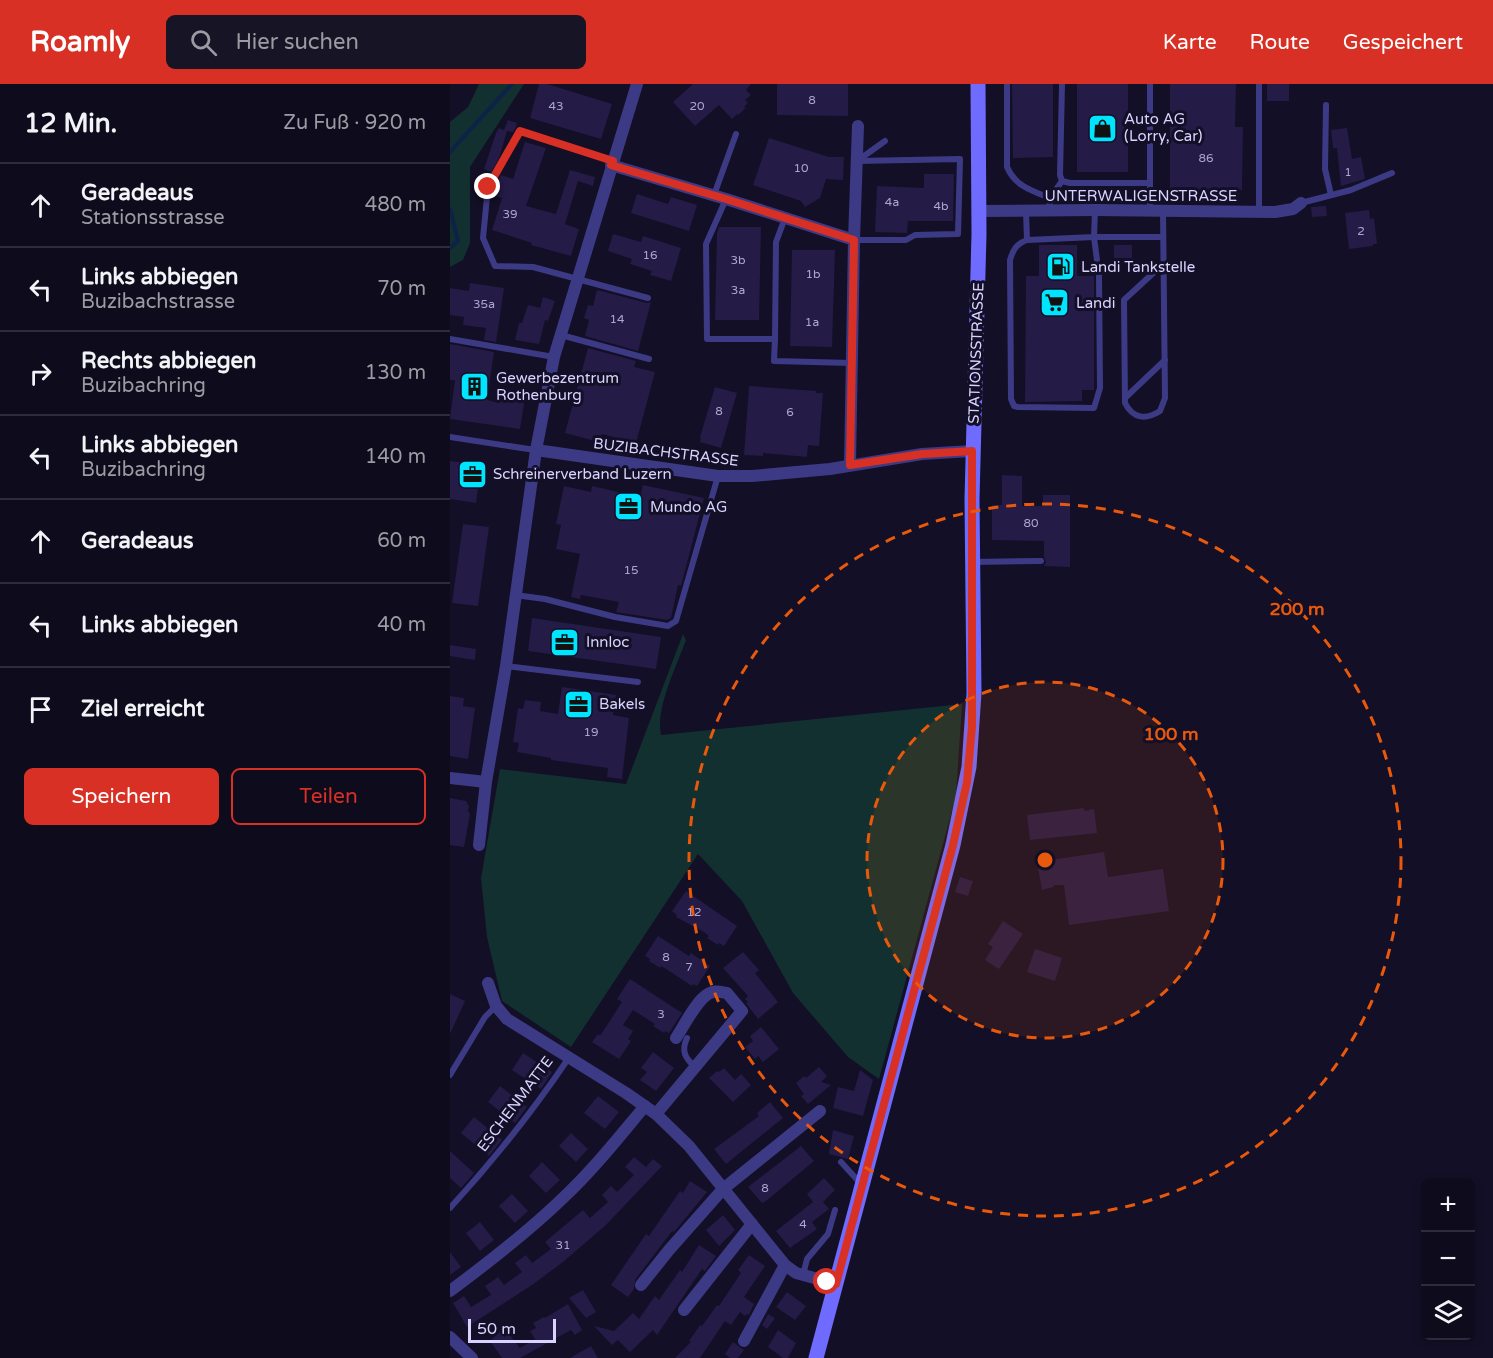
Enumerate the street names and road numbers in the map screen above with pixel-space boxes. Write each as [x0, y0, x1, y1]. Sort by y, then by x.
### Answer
street label: UNTERWALIGENSTRASSE [1045, 187, 1237, 205]
street label: STATIONSSTRASSE [965, 282, 987, 424]
street label: BUZIBACHSTRASSE [592, 434, 740, 470]
street label: ESCHENMATTE [473, 1053, 557, 1155]

